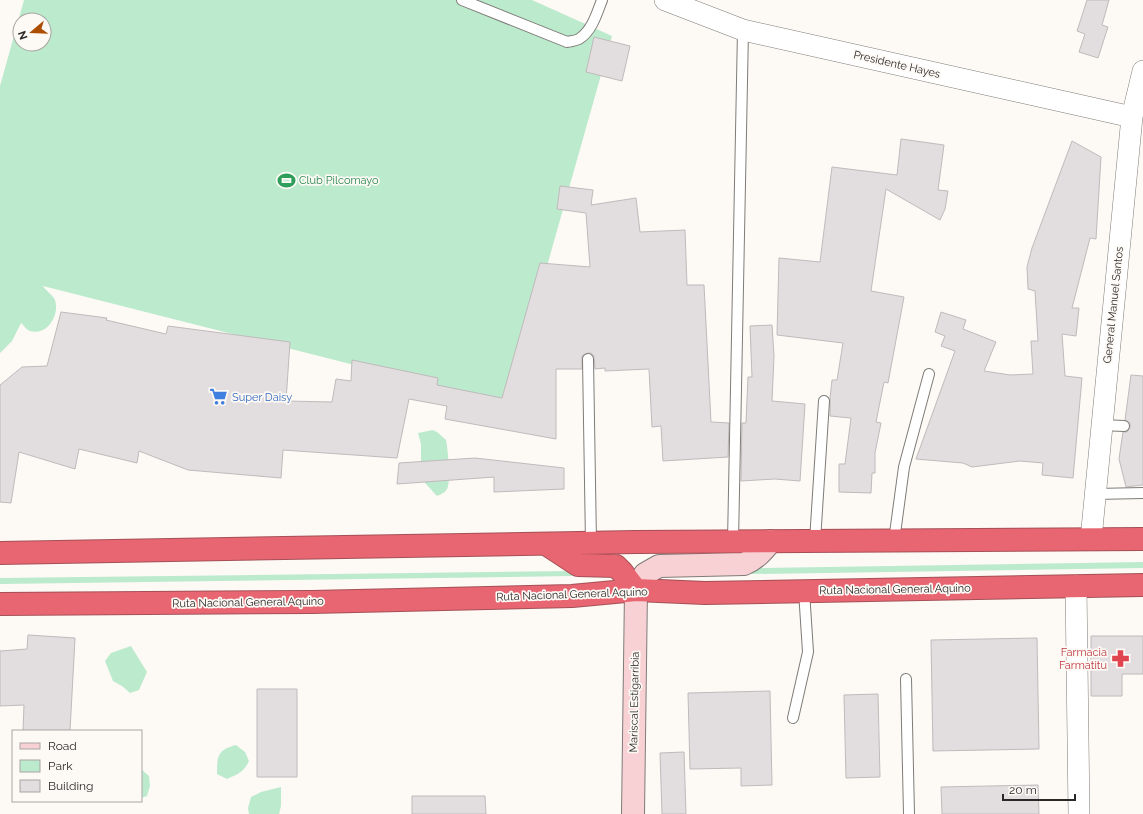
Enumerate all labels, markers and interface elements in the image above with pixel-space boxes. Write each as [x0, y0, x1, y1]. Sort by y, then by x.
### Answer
north arrow [12, 12, 52, 52]
text: N [16, 29, 31, 41]
street label: Presidente Hayes [852, 48, 942, 81]
sports icon: Club Pilcomayo [276, 170, 296, 190]
place label: Club Pilcomayo [299, 174, 379, 187]
street label: General Manuel Santos [1101, 246, 1126, 364]
supermarket icon: Super Daisy [209, 387, 229, 407]
place label: Super Daisy [232, 391, 292, 404]
street label: Ruta Nacional General Aquino [819, 582, 971, 597]
street label: Ruta Nacional General Aquino [496, 585, 648, 604]
street label: Ruta Nacional General Aquino [172, 595, 324, 610]
place label: Farmacia Farmatitu [1059, 646, 1107, 672]
pharmacy icon: Farmacia Farmatitu [1110, 648, 1130, 668]
street label: Mariscal Estigarribia [627, 651, 642, 753]
legend [12, 730, 142, 802]
text: Road [48, 739, 77, 753]
text: Park [48, 759, 73, 773]
scale bar [1003, 776, 1075, 802]
text: Building [48, 779, 94, 793]
text: 20 m [1009, 783, 1037, 797]

